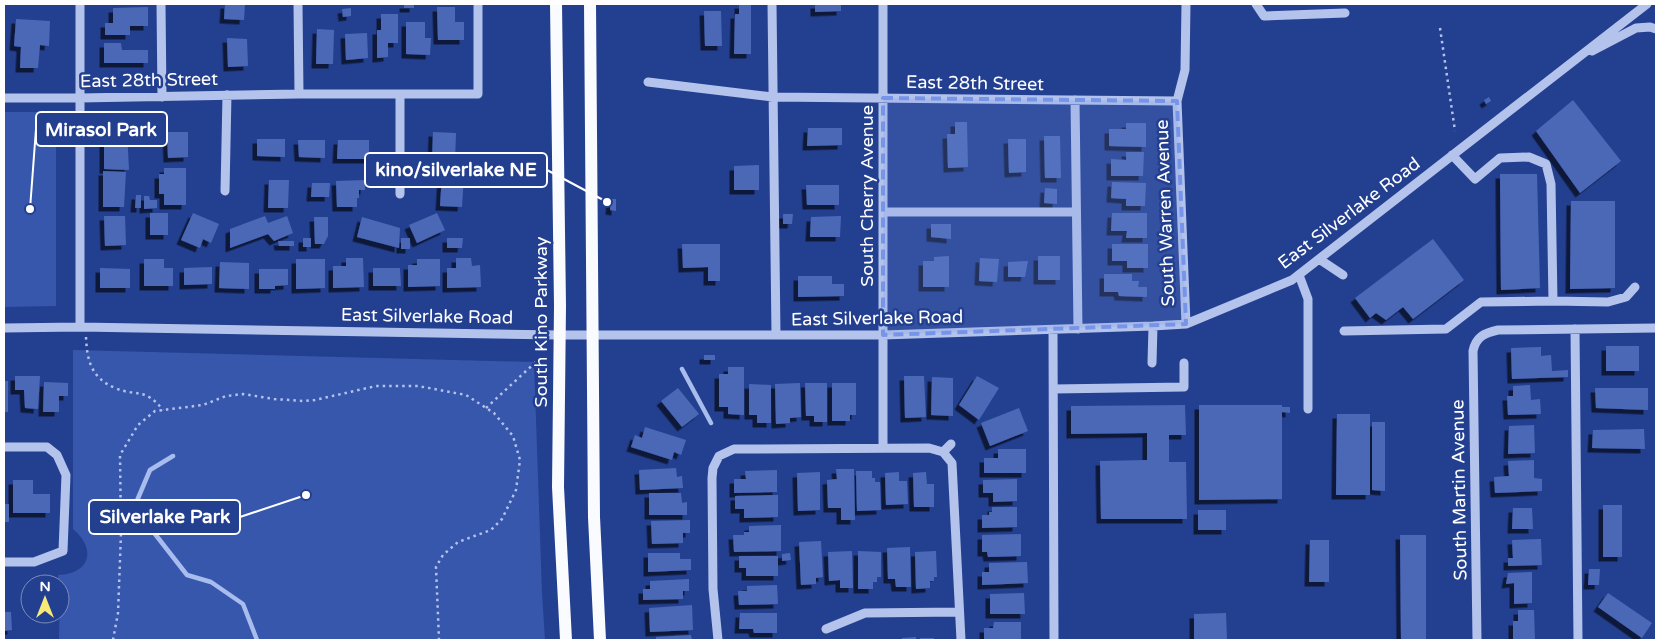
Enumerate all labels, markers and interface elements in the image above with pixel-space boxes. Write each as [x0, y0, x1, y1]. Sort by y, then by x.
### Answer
street label: East 28th Street [80, 68, 218, 92]
street label: East 28th Street [906, 71, 1044, 95]
street label: South Cherry Avenue [856, 105, 878, 287]
callout: Mirasol Park [36, 112, 167, 146]
text: Mirasol Park [45, 119, 158, 141]
street label: South Warren Avenue [1151, 119, 1179, 307]
street label: East Silverlake Road [1274, 152, 1424, 274]
callout: kino/silverlake NE [365, 153, 547, 187]
text: kino/silverlake NE [375, 159, 537, 181]
street label: South Kino Parkway [530, 236, 552, 407]
street label: East Silverlake Road [341, 303, 513, 329]
street label: East Silverlake Road [791, 305, 963, 331]
street label: South Martin Avenue [1446, 399, 1472, 581]
callout: Silverlake Park [89, 500, 240, 534]
text: Silverlake Park [100, 506, 231, 528]
north arrow [20, 574, 70, 624]
text: N [39, 578, 51, 595]

